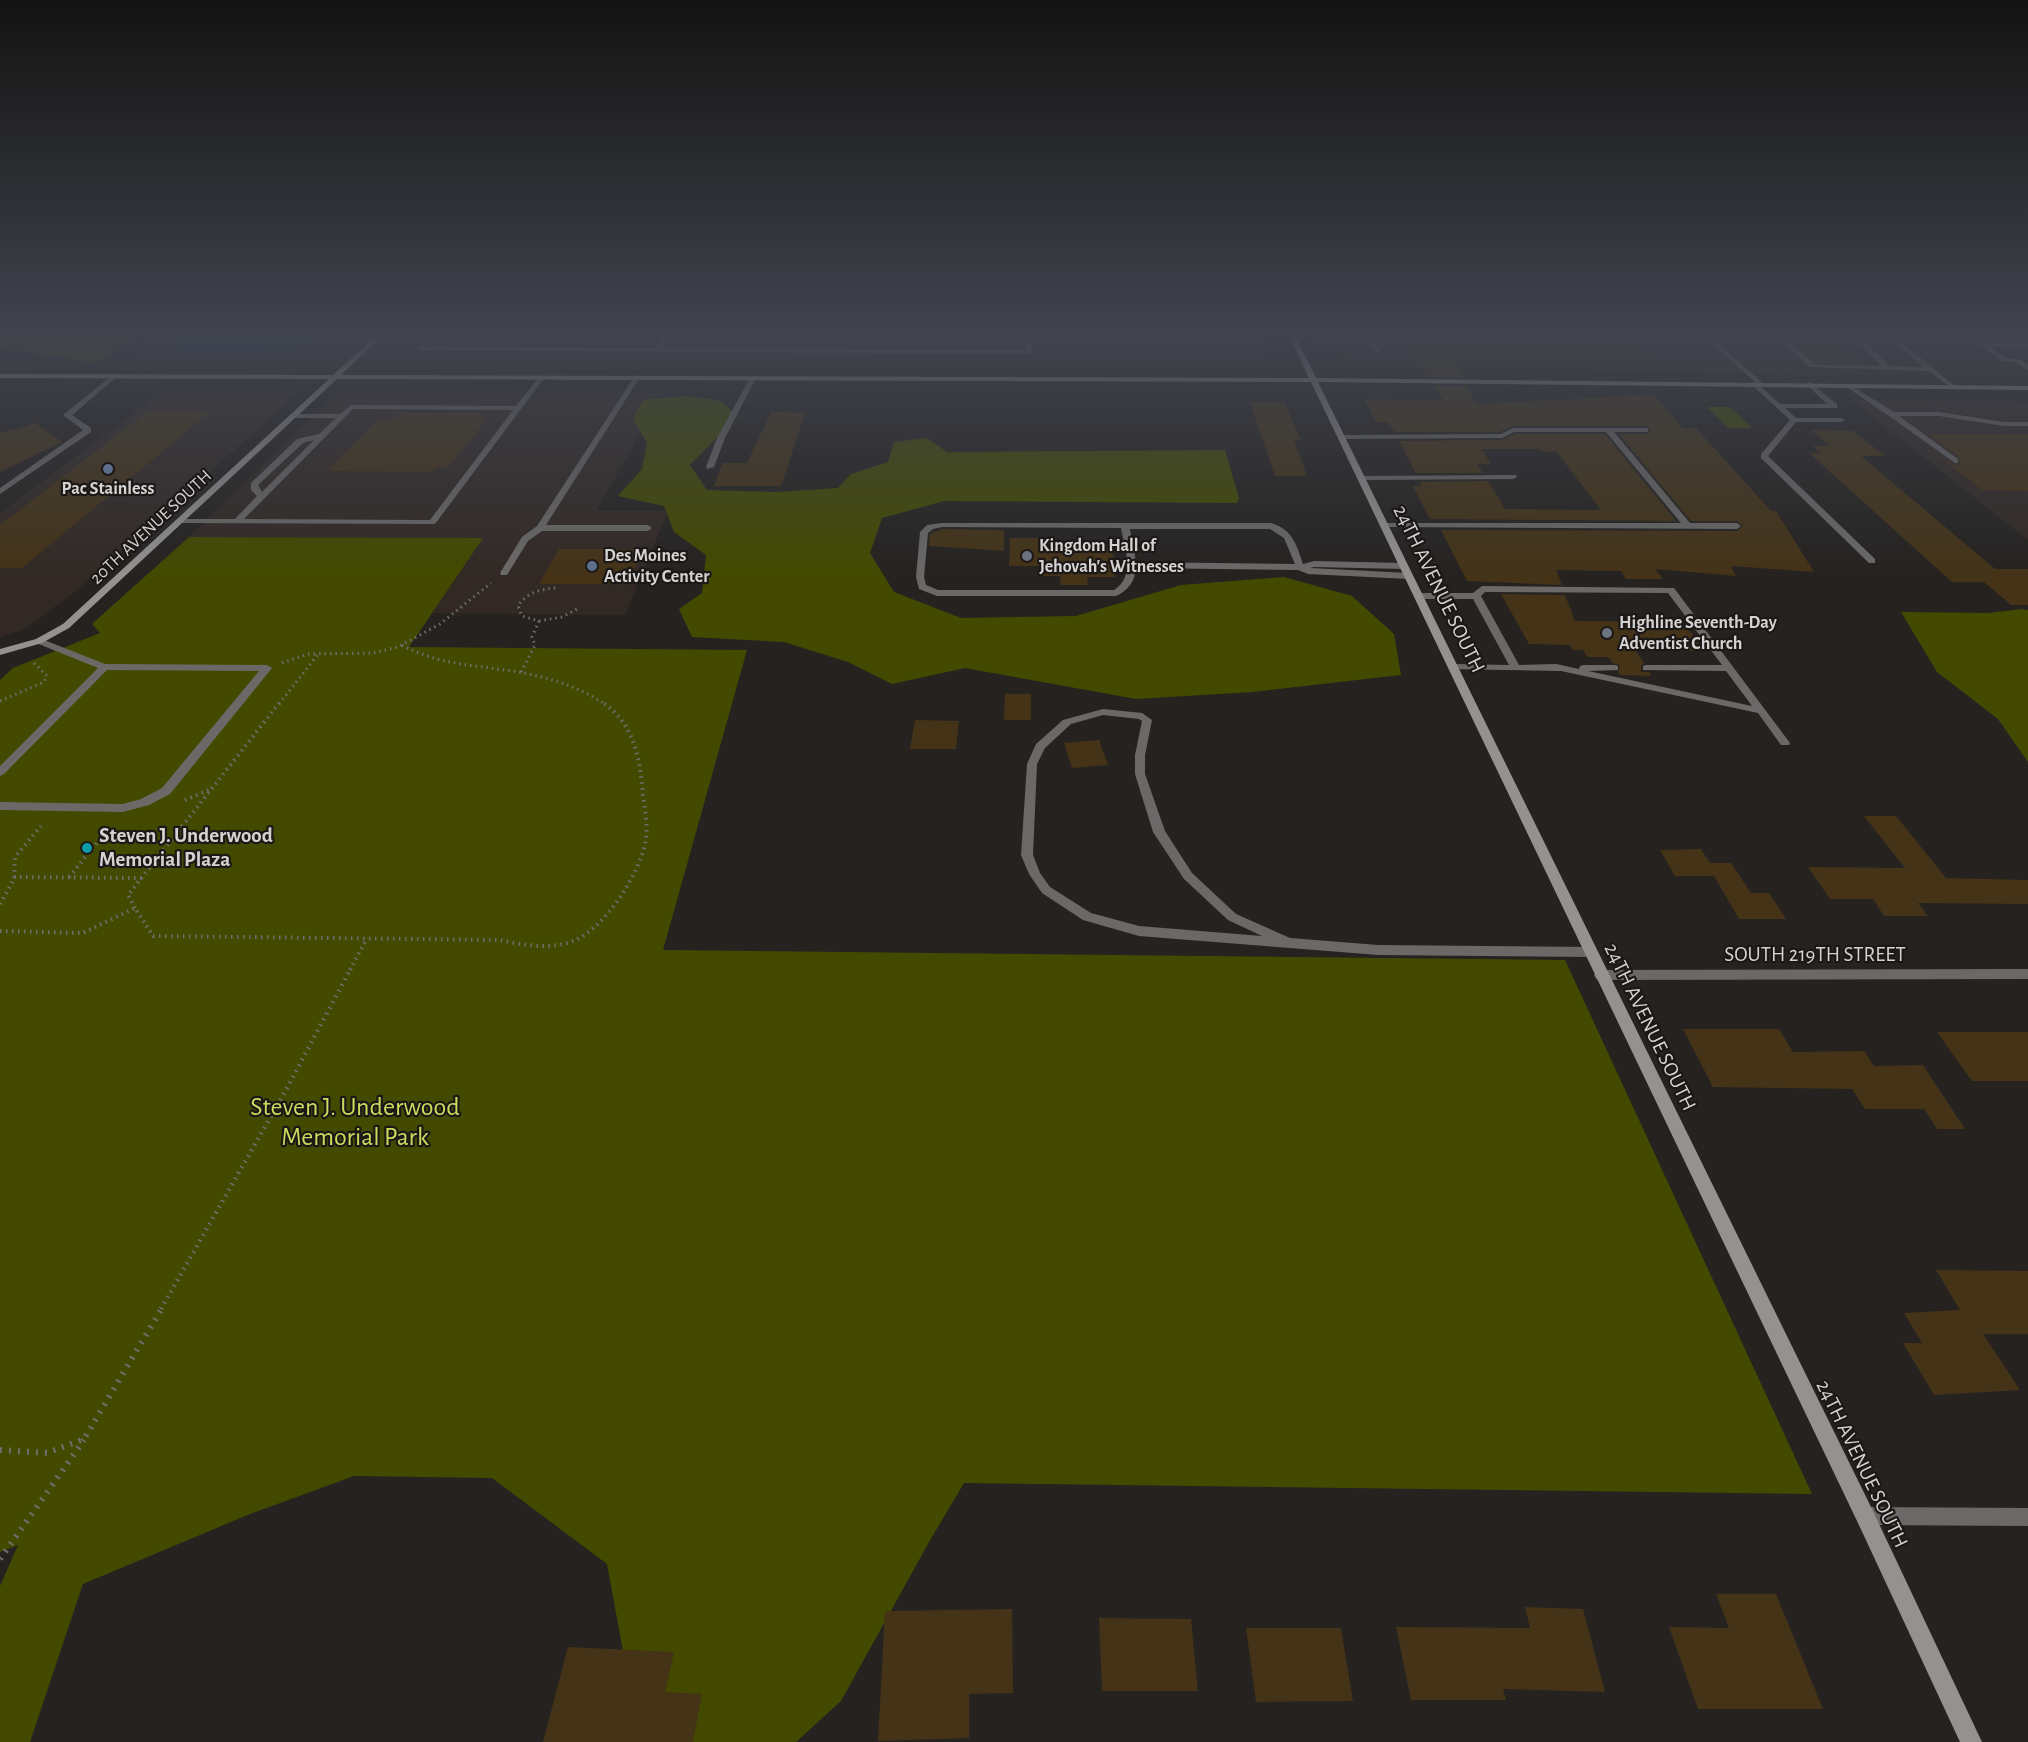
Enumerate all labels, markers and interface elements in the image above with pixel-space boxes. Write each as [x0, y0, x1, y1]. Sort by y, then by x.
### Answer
marker: Pac Stainless [101, 462, 115, 476]
street label: 20TH AVENUE SOUTH [86, 465, 216, 589]
place label: Pac Stainless [62, 478, 154, 500]
street label: 24TH AVENUE SOUTH [1387, 501, 1491, 677]
place label: Kingdom Hall of Jehovah's Witnesses [1039, 535, 1184, 578]
place label: Des Moines Activity Center [604, 545, 710, 588]
marker: Kingdom Hall of Jehovah's Witnesses [1020, 549, 1034, 563]
marker: Des Moines Activity Center [585, 559, 599, 573]
place label: Highline Seventh-Day Adventist Church [1619, 612, 1777, 654]
marker: Highline Seventh-Day Adventist Church [1600, 626, 1614, 640]
place label: Steven J. Underwood Memorial Plaza [99, 823, 273, 873]
marker: Steven J. Underwood Memorial Plaza [80, 841, 94, 855]
street label: 24TH AVENUE SOUTH [1598, 939, 1702, 1115]
street label: SOUTH 219TH STREET [1724, 942, 1906, 968]
park label: Steven J. Underwood Memorial Park [250, 1091, 460, 1152]
street label: 24TH AVENUE SOUTH [1810, 1376, 1914, 1552]

